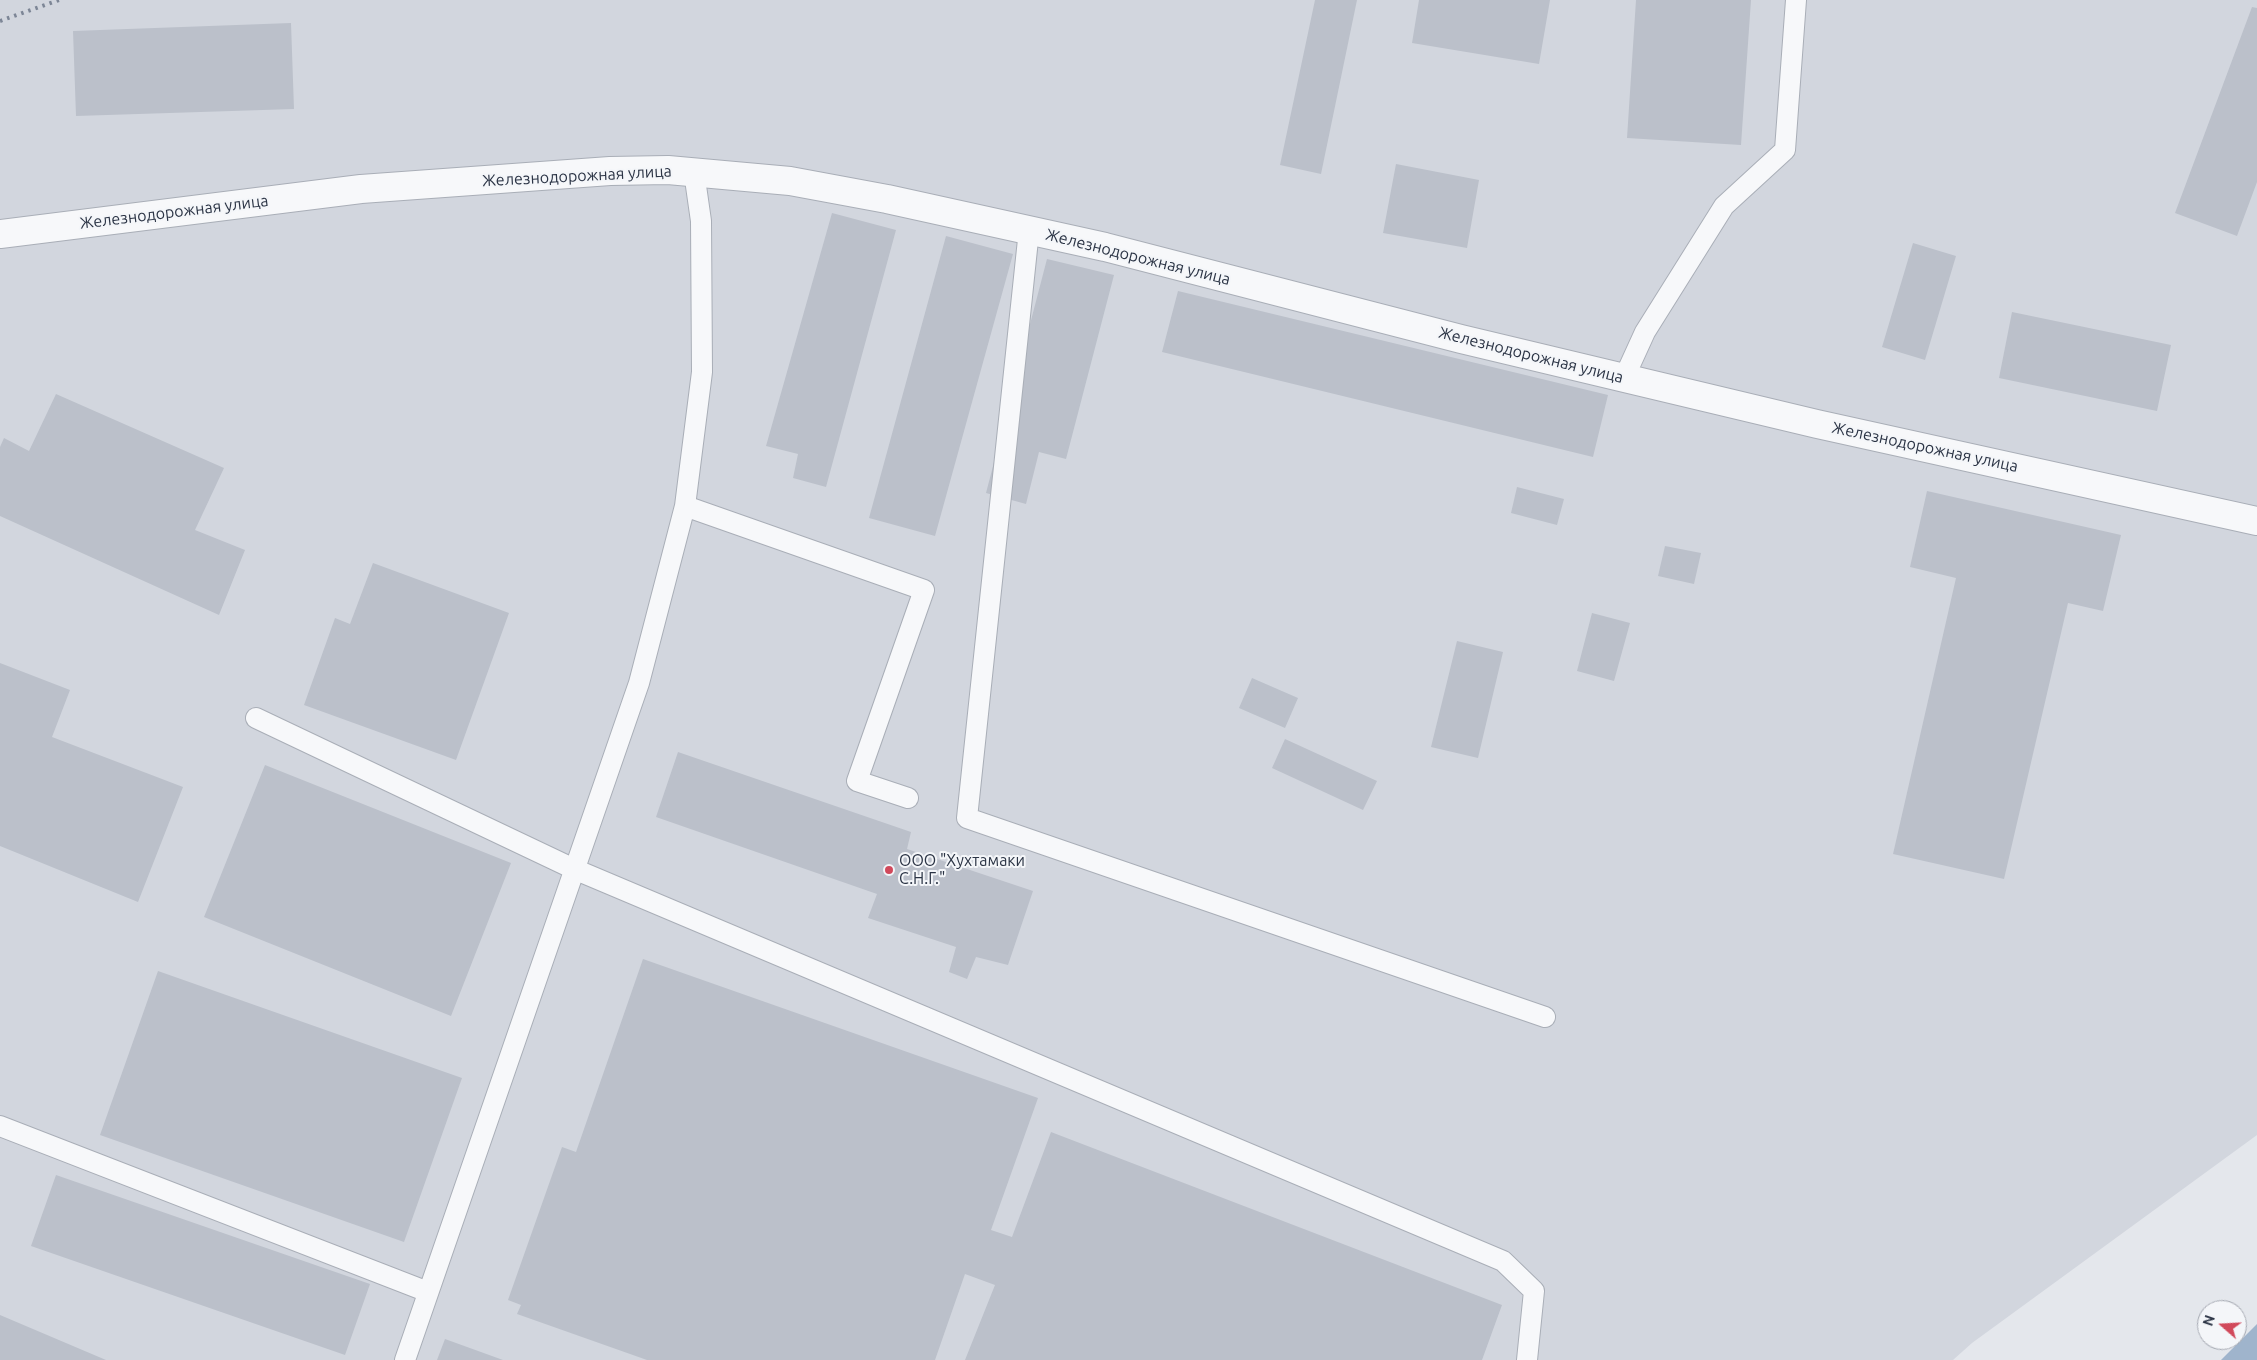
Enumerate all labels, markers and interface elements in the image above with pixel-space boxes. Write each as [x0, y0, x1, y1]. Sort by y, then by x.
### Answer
street label: Железнодорожная улица [482, 161, 672, 191]
street label: Железнодорожная улица [79, 191, 269, 233]
street label: Железнодорожная улица [1044, 225, 1232, 289]
street label: Железнодорожная улица [1437, 323, 1625, 387]
street label: Железнодорожная улица [1830, 418, 2020, 476]
place label: ООО "Хухтамаки С.Н.Г." [899, 851, 1025, 889]
marker: ООО "Хухтамаки С.Н.Г." [883, 864, 895, 876]
north arrow [2197, 1300, 2247, 1350]
text: N [2199, 1313, 2218, 1328]

